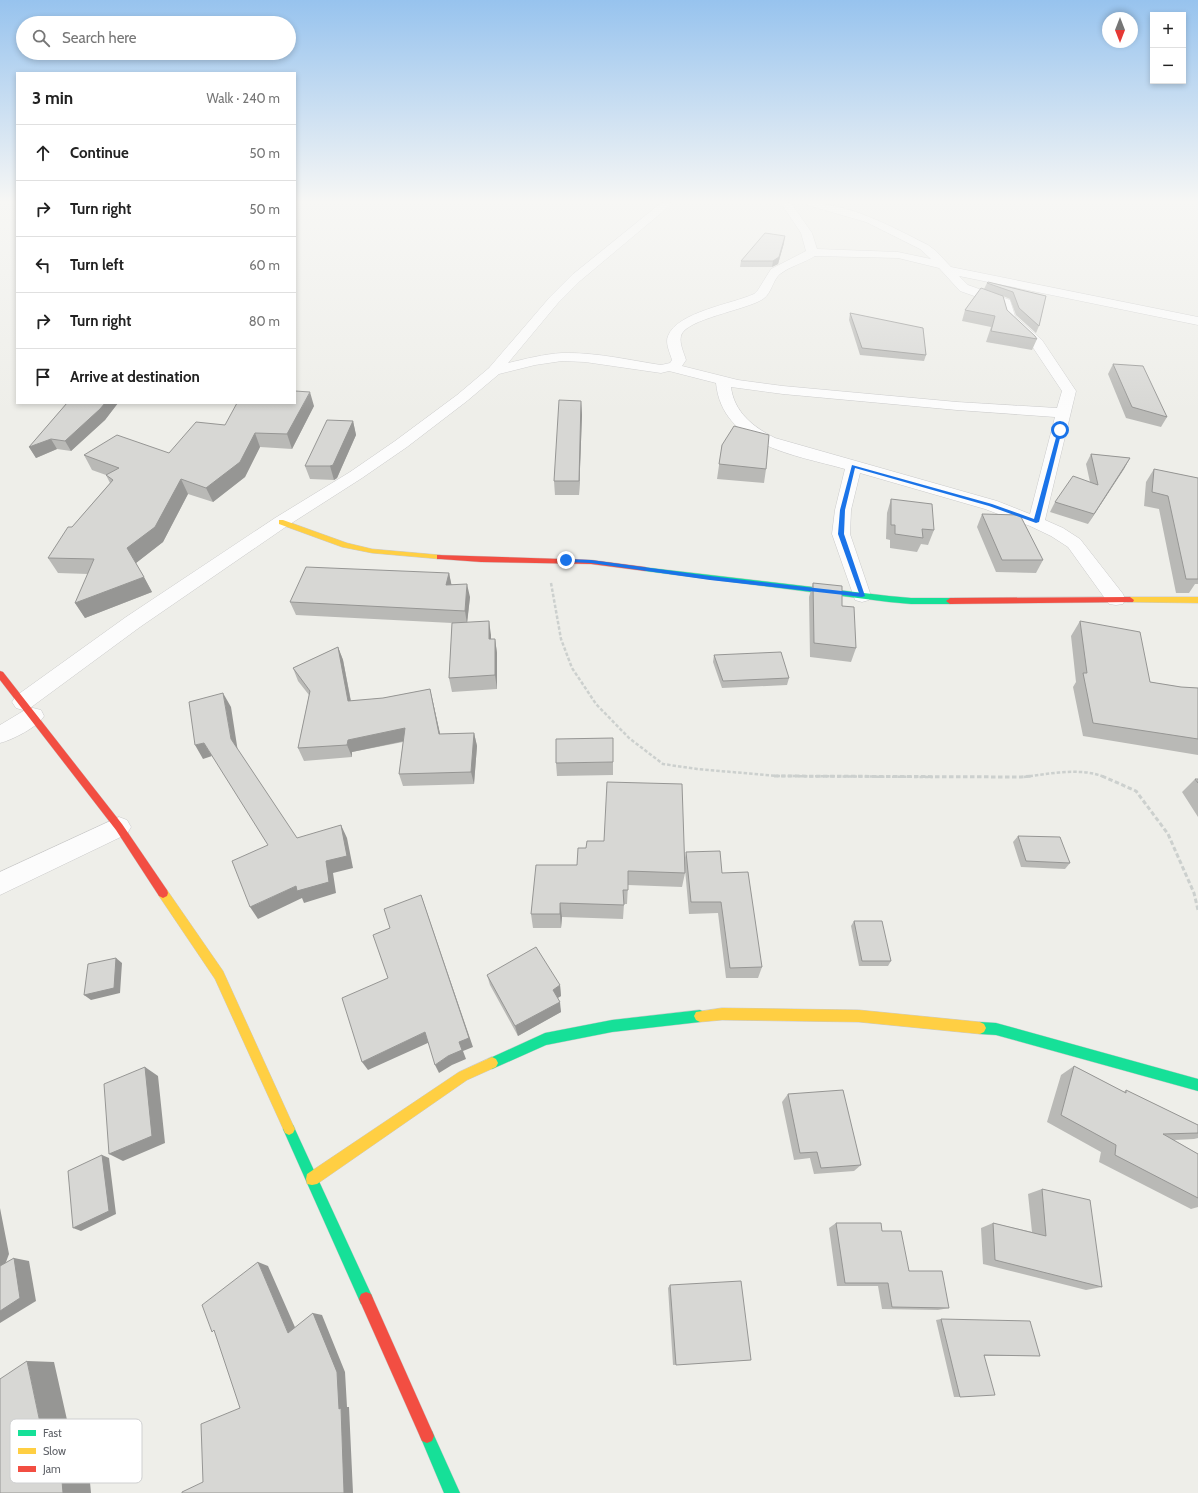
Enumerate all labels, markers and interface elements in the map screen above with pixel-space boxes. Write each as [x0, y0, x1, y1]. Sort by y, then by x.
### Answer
north arrow [1102, 12, 1138, 48]
map controls [1150, 12, 1186, 84]
button: + [1150, 12, 1186, 48]
search box [16, 16, 296, 60]
icon: search [30, 27, 52, 49]
text: Search here [62, 29, 137, 47]
button: − [1150, 48, 1186, 84]
text: 3 min [32, 88, 73, 108]
text: Walk · 240 m [206, 90, 280, 106]
icon: ahead [32, 142, 54, 164]
text: Continue [70, 144, 129, 162]
text: 50 m [250, 145, 280, 161]
icon: right [32, 198, 54, 220]
text: Turn right [70, 200, 131, 218]
text: 50 m [250, 201, 280, 217]
icon: left [32, 254, 54, 276]
text: Turn left [70, 256, 124, 274]
text: 60 m [249, 257, 280, 273]
icon: right [32, 310, 54, 332]
text: Turn right [70, 312, 131, 330]
text: 80 m [249, 313, 280, 329]
icon: arrive [32, 366, 54, 388]
text: Arrive at destination [70, 368, 200, 386]
route start [1051, 421, 1069, 439]
route end [557, 551, 575, 569]
legend [10, 1419, 142, 1483]
text: Fast [43, 1426, 62, 1440]
text: Slow [43, 1444, 66, 1458]
text: Jam [42, 1462, 61, 1476]

